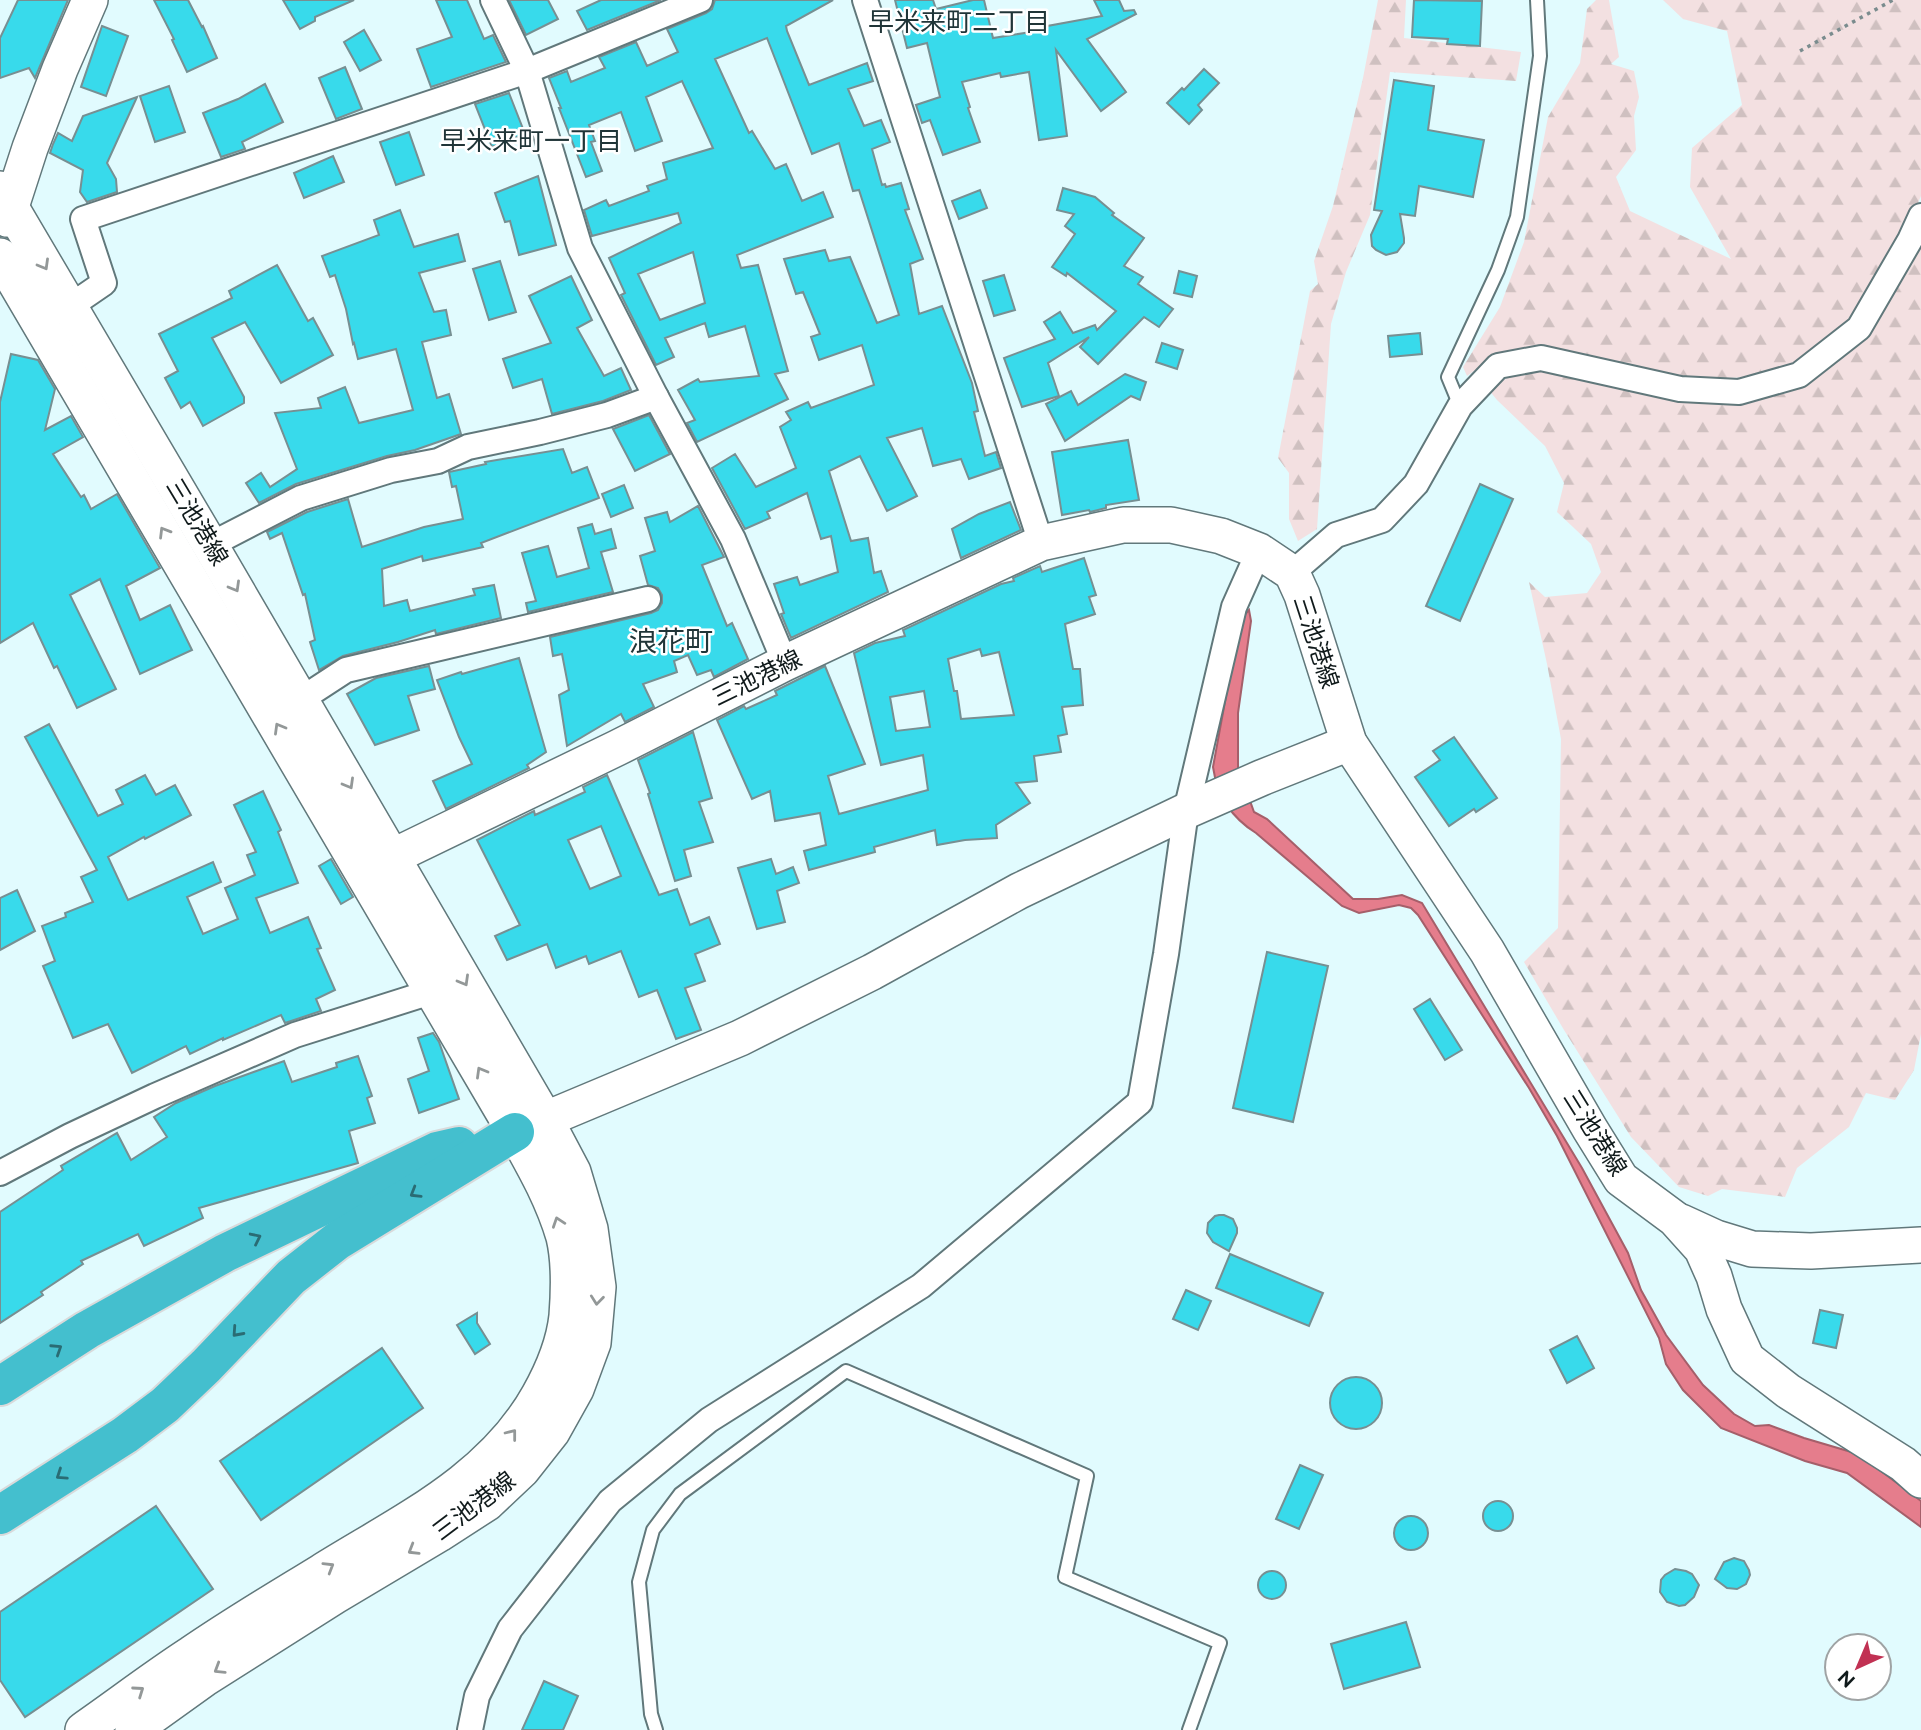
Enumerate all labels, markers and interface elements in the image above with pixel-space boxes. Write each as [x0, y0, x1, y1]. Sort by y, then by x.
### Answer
district label: 早米来町二丁目 [868, 7, 1050, 37]
district label: 早米来町一丁目 [440, 126, 622, 156]
one-way arrow [36, 257, 49, 270]
street label: 三池港線 [160, 473, 235, 570]
one-way arrow [159, 527, 172, 540]
one-way arrow [227, 580, 240, 593]
street label: 三池港線 [1288, 592, 1345, 692]
district label: 浪花町 [629, 625, 713, 658]
street label: 三池港線 [707, 643, 806, 712]
one-way arrow [274, 723, 287, 736]
one-way arrow [341, 777, 354, 790]
one-way arrow [455, 973, 468, 986]
one-way arrow [476, 1067, 489, 1080]
street label: 三池港線 [1558, 1084, 1633, 1181]
one-way arrow [410, 1184, 423, 1197]
one-way arrow [552, 1216, 566, 1228]
one-way arrow [249, 1233, 261, 1247]
one-way arrow [590, 1295, 605, 1306]
one-way arrow [233, 1324, 245, 1337]
one-way arrow [50, 1345, 63, 1358]
one-way arrow [504, 1429, 517, 1442]
street label: 三池港線 [427, 1465, 521, 1546]
one-way arrow [56, 1466, 69, 1479]
one-way arrow [407, 1542, 420, 1555]
one-way arrow [322, 1562, 335, 1575]
north arrow [1823, 1632, 1893, 1702]
one-way arrow [214, 1661, 227, 1674]
text: N [1833, 1666, 1859, 1692]
one-way arrow [131, 1686, 144, 1699]

